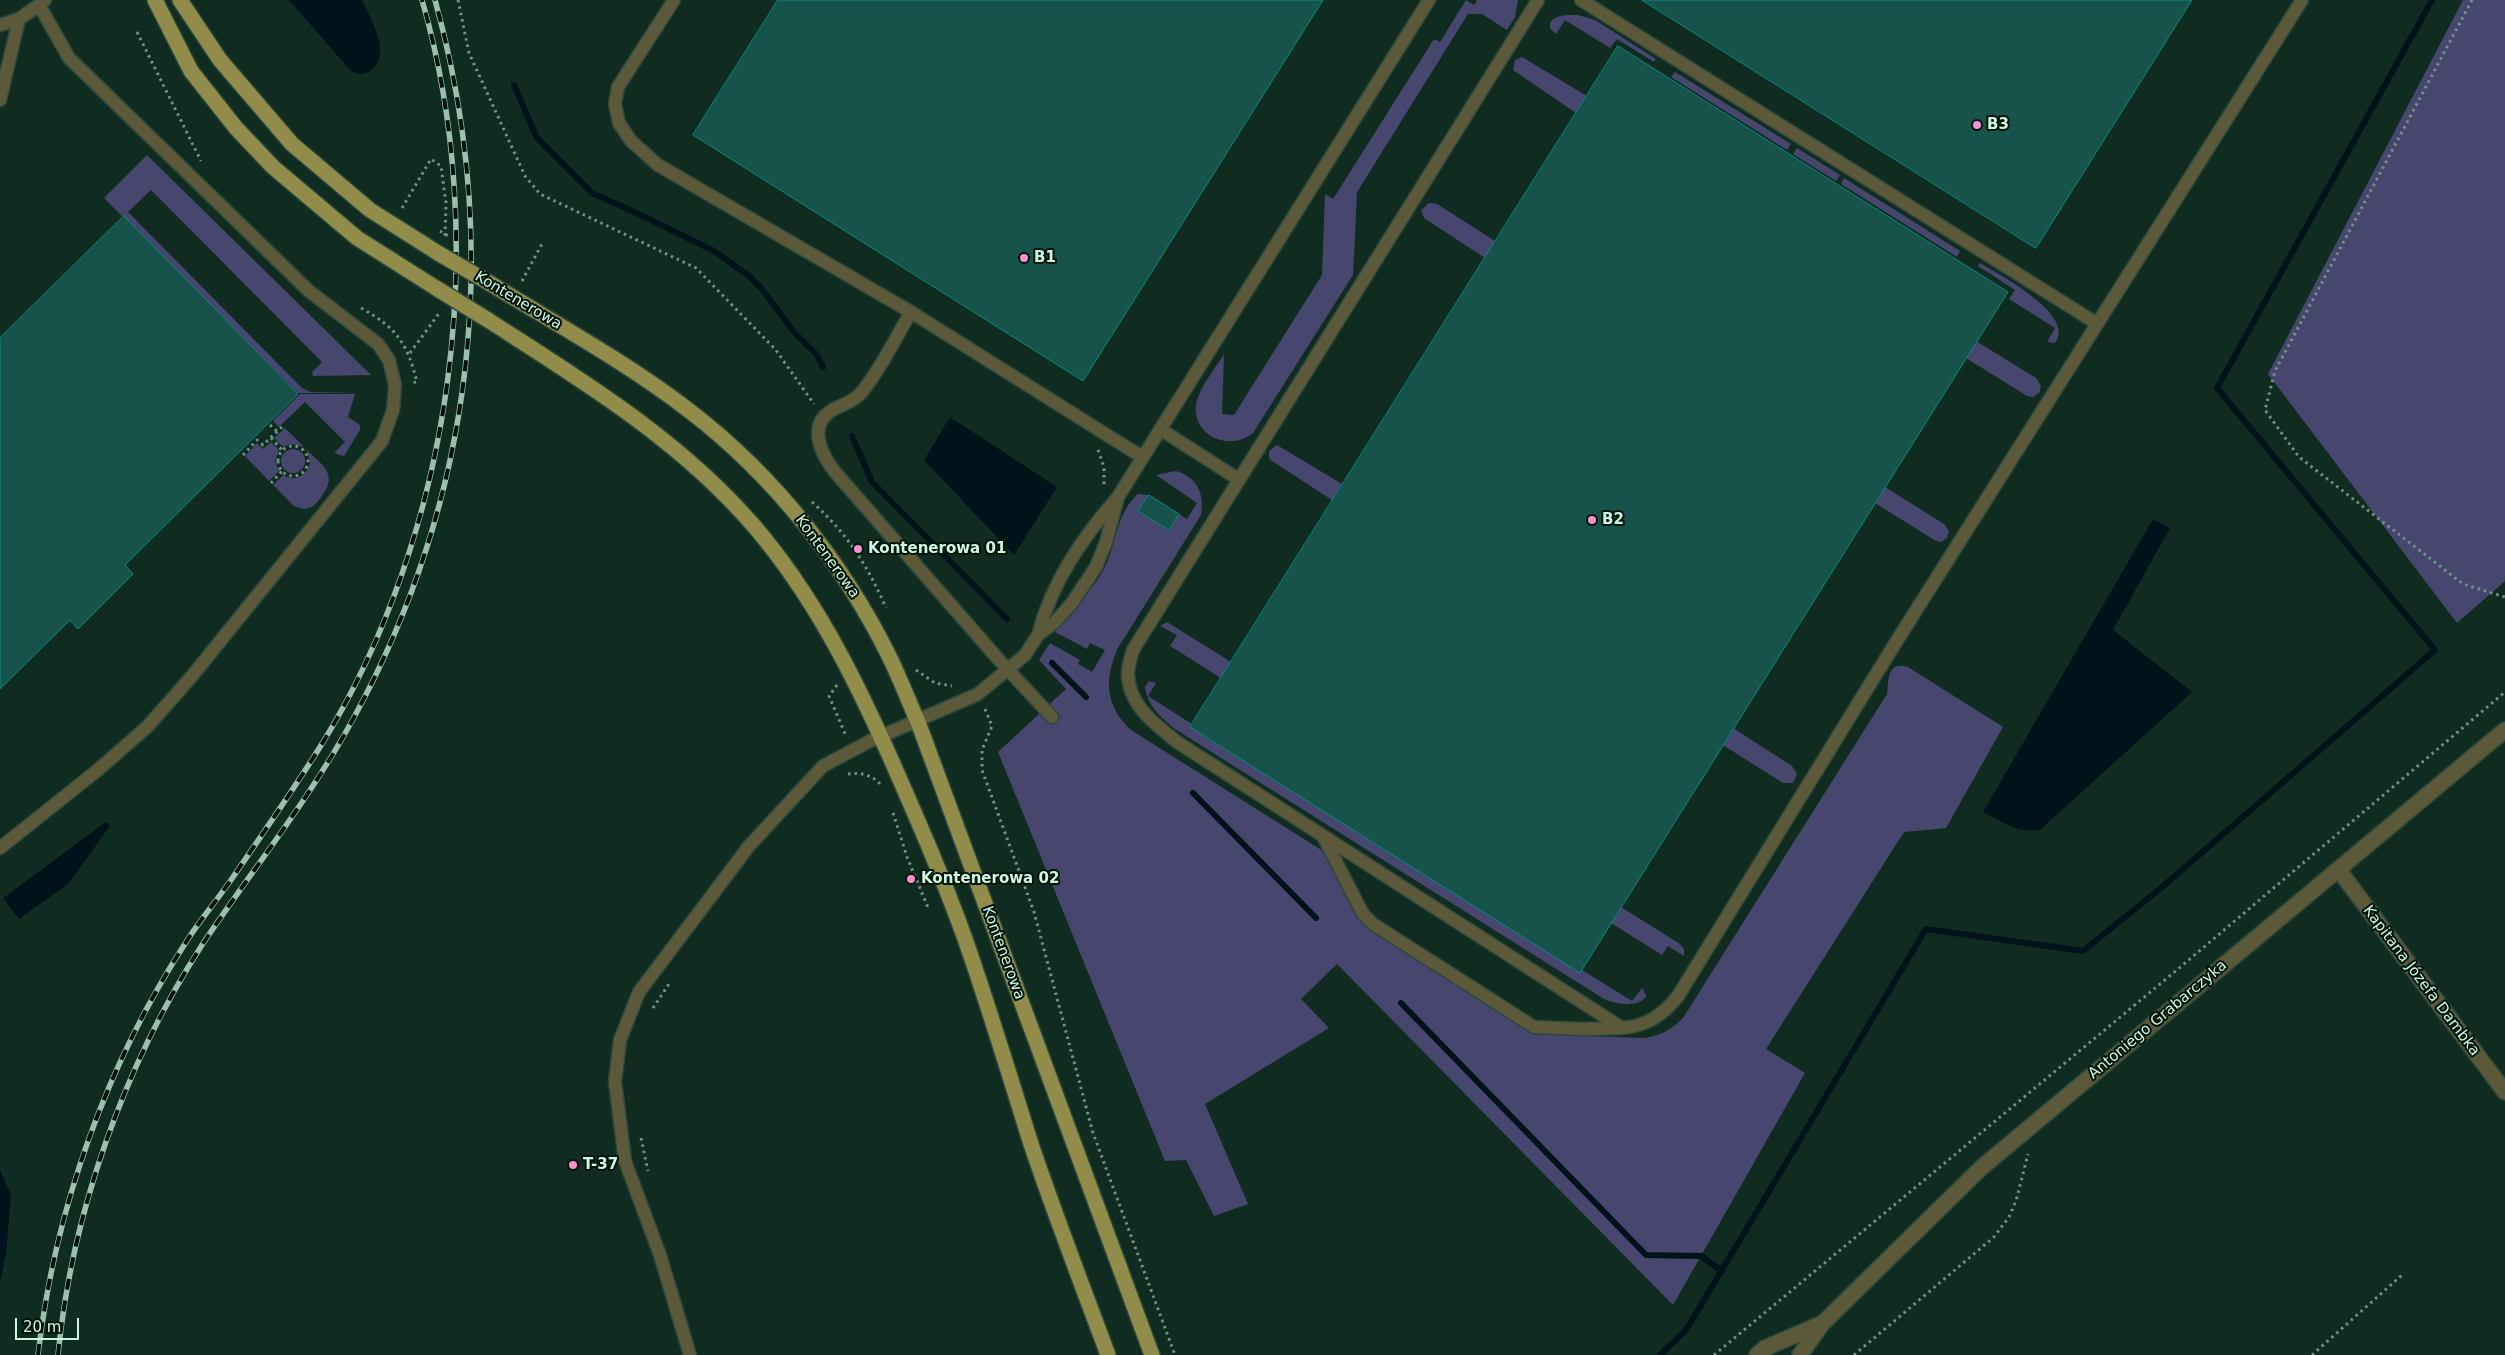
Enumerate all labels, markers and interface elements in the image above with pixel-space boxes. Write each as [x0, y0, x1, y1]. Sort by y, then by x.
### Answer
place label: B3 [1987, 116, 2009, 134]
marker: B3 [1971, 119, 1983, 131]
place label: B1 [1034, 249, 1056, 267]
marker: B1 [1018, 252, 1030, 264]
street label: Kontenerowa [471, 268, 565, 334]
place label: B2 [1602, 511, 1624, 529]
street label: Kontenerowa [791, 512, 863, 602]
marker: B2 [1586, 514, 1598, 526]
place label: Kontenerowa 01 [868, 540, 1006, 558]
marker: Kontenerowa 01 [852, 543, 864, 555]
place label: Kontenerowa 02 [921, 870, 1059, 888]
marker: Kontenerowa 02 [905, 873, 917, 885]
street label: Kapitana Józefa Dambka [2359, 902, 2483, 1060]
street label: Kontenerowa [978, 904, 1028, 1002]
street label: Antoniego Grabarczyka [2085, 957, 2231, 1083]
place label: T-37 [583, 1156, 618, 1174]
marker: T-37 [567, 1159, 579, 1171]
scale bar [18, 1308, 81, 1340]
text: 20 m [23, 1318, 61, 1336]

